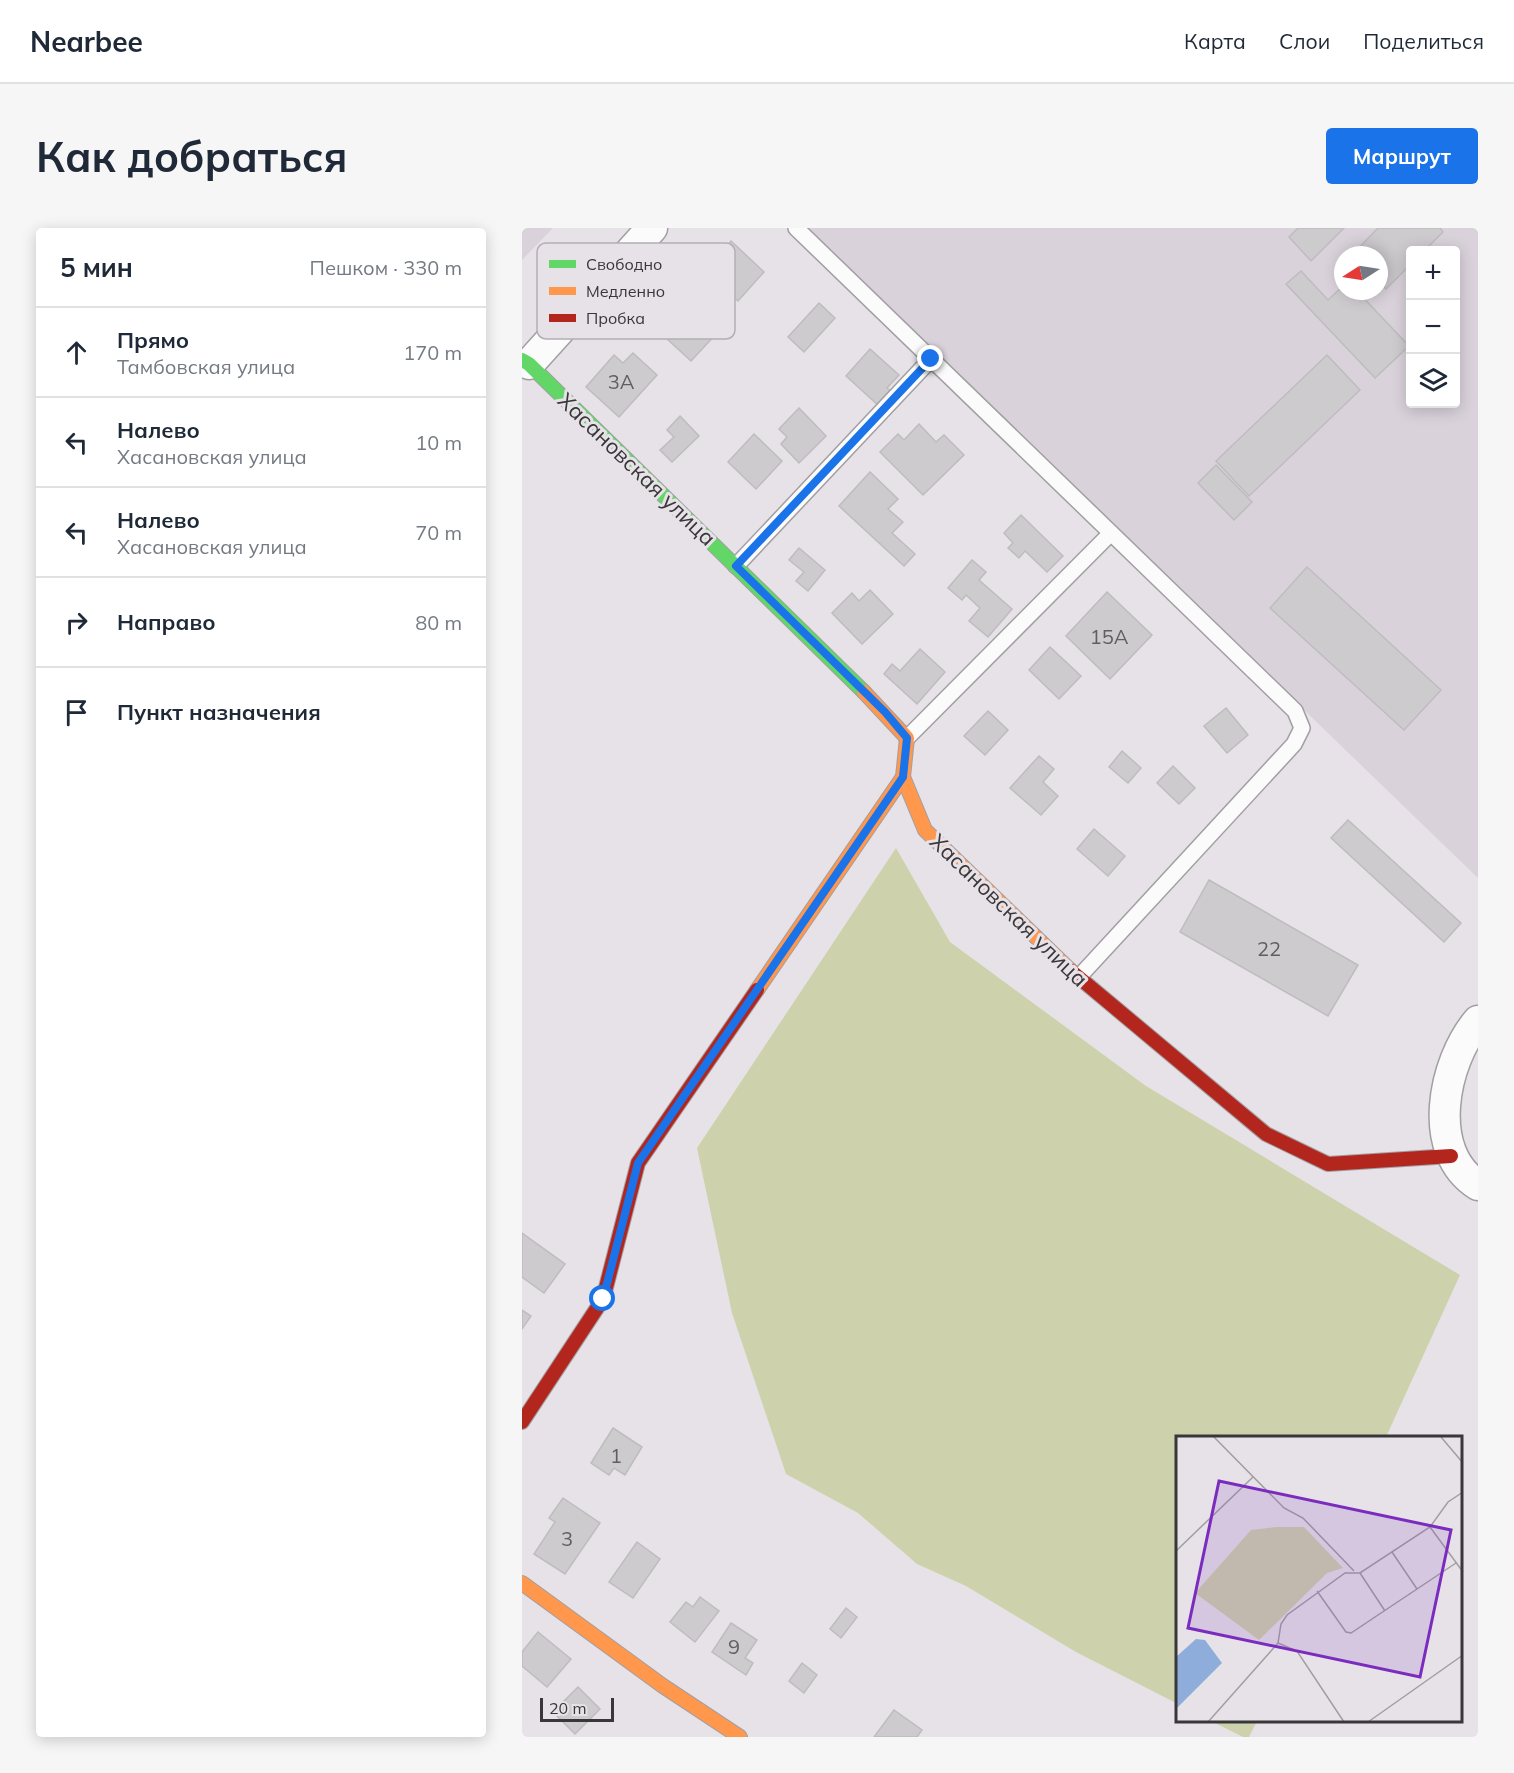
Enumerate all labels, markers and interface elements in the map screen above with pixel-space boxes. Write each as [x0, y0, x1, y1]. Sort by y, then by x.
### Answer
text: Nearbee [30, 24, 143, 59]
text: Карта [1184, 28, 1246, 54]
text: Слои [1279, 28, 1330, 54]
text: Поделиться [1363, 28, 1484, 54]
button: Маршрут [1326, 128, 1478, 184]
text: Как добраться [36, 130, 348, 183]
legend [537, 243, 735, 339]
north arrow [1334, 246, 1388, 300]
map controls [1406, 246, 1460, 408]
button: + [1406, 246, 1460, 300]
text: 5 мин [60, 251, 133, 284]
text: Свободно [586, 254, 662, 274]
text: Пешком · 330 m [310, 255, 462, 280]
text: Медленно [586, 281, 665, 301]
button: − [1406, 300, 1460, 354]
text: Пробка [586, 308, 645, 328]
text: Прямо [117, 326, 189, 354]
icon: ahead [60, 336, 93, 369]
text: 170 m [403, 340, 462, 365]
route end [917, 345, 943, 371]
text: Тамбовская улица [117, 354, 295, 379]
button: layers [1406, 354, 1460, 408]
house number: 3А [608, 369, 635, 394]
street label: Хасановская улица [552, 386, 722, 552]
text: Налево [117, 416, 200, 444]
icon: left [60, 426, 93, 459]
text: 10 m [415, 430, 462, 455]
text: Хасановская улица [117, 444, 307, 469]
text: Налево [117, 506, 200, 534]
icon: left [60, 516, 93, 549]
text: 70 m [415, 520, 462, 545]
text: Хасановская улица [117, 534, 307, 559]
icon: right [60, 606, 93, 639]
text: Направо [117, 608, 215, 636]
text: 80 m [415, 610, 462, 635]
house number: 15А [1090, 624, 1129, 649]
icon: arrive [60, 696, 93, 729]
text: Пункт назначения [117, 698, 321, 726]
street label: Хасановская улица [924, 827, 1094, 993]
house number: 22 [1257, 936, 1281, 961]
route start [589, 1285, 615, 1311]
inset map [1176, 1436, 1463, 1722]
house number: 1 [610, 1443, 622, 1468]
house number: 3 [561, 1526, 573, 1551]
house number: 9 [728, 1634, 740, 1659]
scale bar [540, 1695, 614, 1722]
text: 20 m [549, 1698, 586, 1718]

